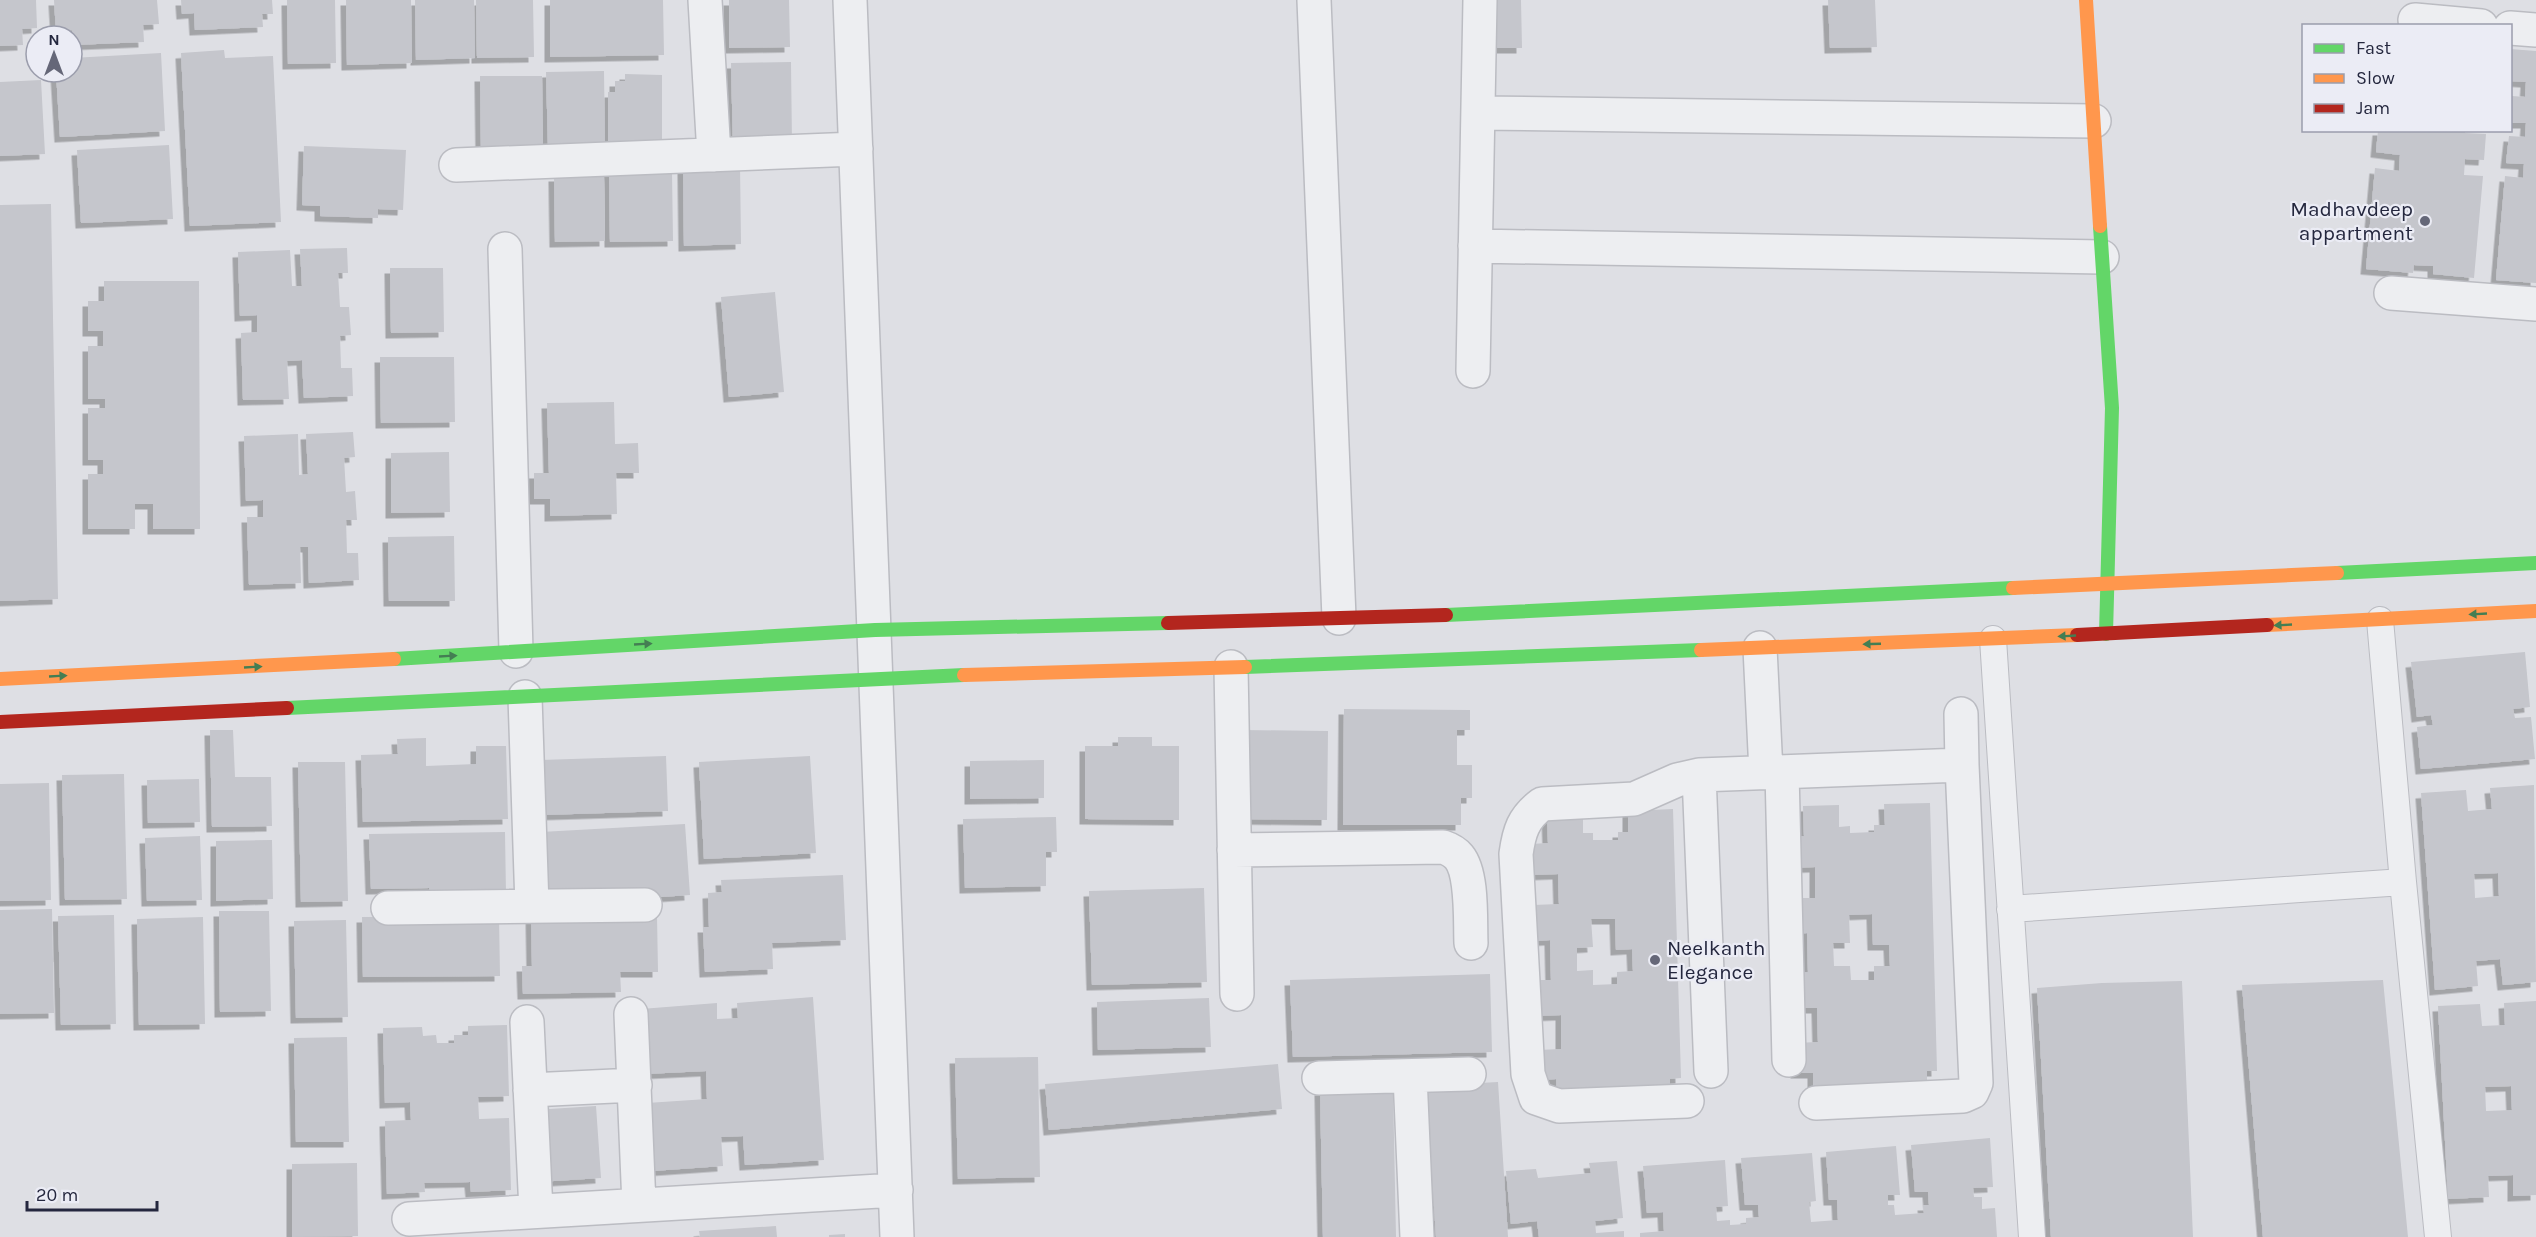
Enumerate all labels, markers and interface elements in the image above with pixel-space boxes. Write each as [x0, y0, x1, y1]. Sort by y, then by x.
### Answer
north arrow [24, 24, 84, 84]
legend [2302, 24, 2512, 132]
text: N [48, 30, 60, 49]
text: Fast [2356, 37, 2391, 59]
text: Slow [2356, 67, 2395, 89]
text: Jam [2356, 97, 2390, 119]
place label: Madhavdeep appartment [2290, 197, 2413, 245]
marker: Madhavdeep appartment [2418, 214, 2432, 228]
one-way arrow [2468, 610, 2487, 619]
one-way arrow [2273, 620, 2292, 629]
one-way arrow [2058, 631, 2077, 640]
one-way arrow [633, 639, 652, 649]
one-way arrow [1863, 639, 1882, 648]
one-way arrow [438, 651, 457, 660]
one-way arrow [244, 662, 263, 671]
one-way arrow [49, 671, 68, 680]
place label: Neelkanth Elegance [1667, 936, 1765, 984]
marker: Neelkanth Elegance [1648, 953, 1662, 967]
scale bar [27, 1174, 158, 1212]
text: 20 m [36, 1184, 78, 1206]

